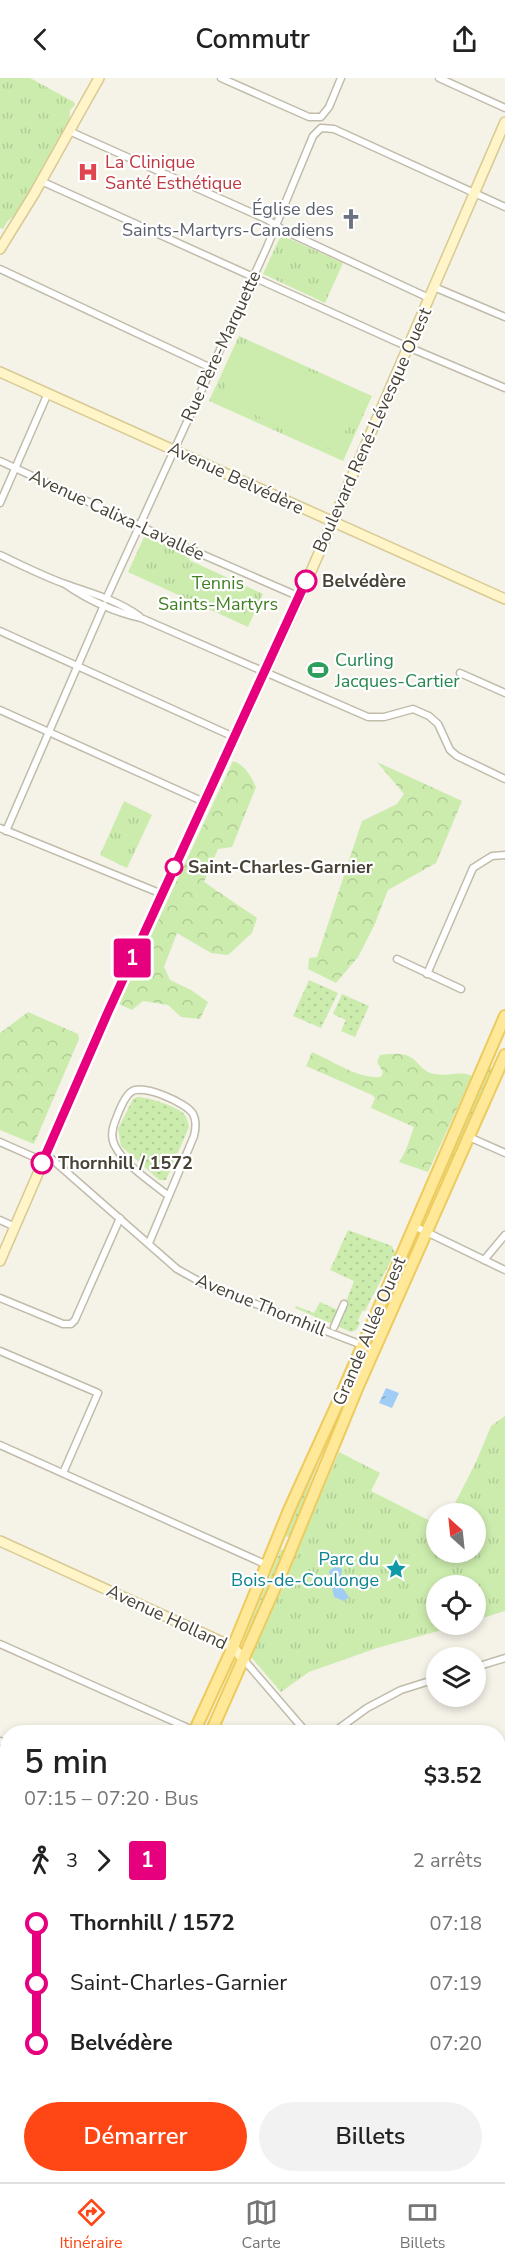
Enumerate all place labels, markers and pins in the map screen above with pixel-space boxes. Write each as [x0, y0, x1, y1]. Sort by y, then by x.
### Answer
place label: La Clinique Santé Esthétique [105, 150, 242, 195]
hospital icon: La Clinique Santé Esthétique [76, 160, 100, 184]
place label: Église des Saints-Martyrs-Canadiens [122, 197, 334, 242]
church icon: Église des Saints-Martyrs-Canadiens [339, 207, 363, 231]
place label: Belvédère [322, 569, 406, 593]
marker: Belvédère [295, 570, 317, 592]
place label: Curling Jacques-Cartier [334, 648, 460, 693]
sports icon: Curling Jacques-Cartier [306, 658, 330, 682]
place label: Saint-Charles-Garnier [188, 855, 373, 879]
marker: Saint-Charles-Garnier [165, 858, 183, 876]
place label: Thornhill / 1572 [58, 1151, 193, 1175]
marker: Thornhill / 1572 [31, 1152, 53, 1174]
place label: Parc du Bois-de-Coulonge [231, 1547, 379, 1592]
place icon: Parc du Bois-de-Coulonge [384, 1557, 408, 1581]

